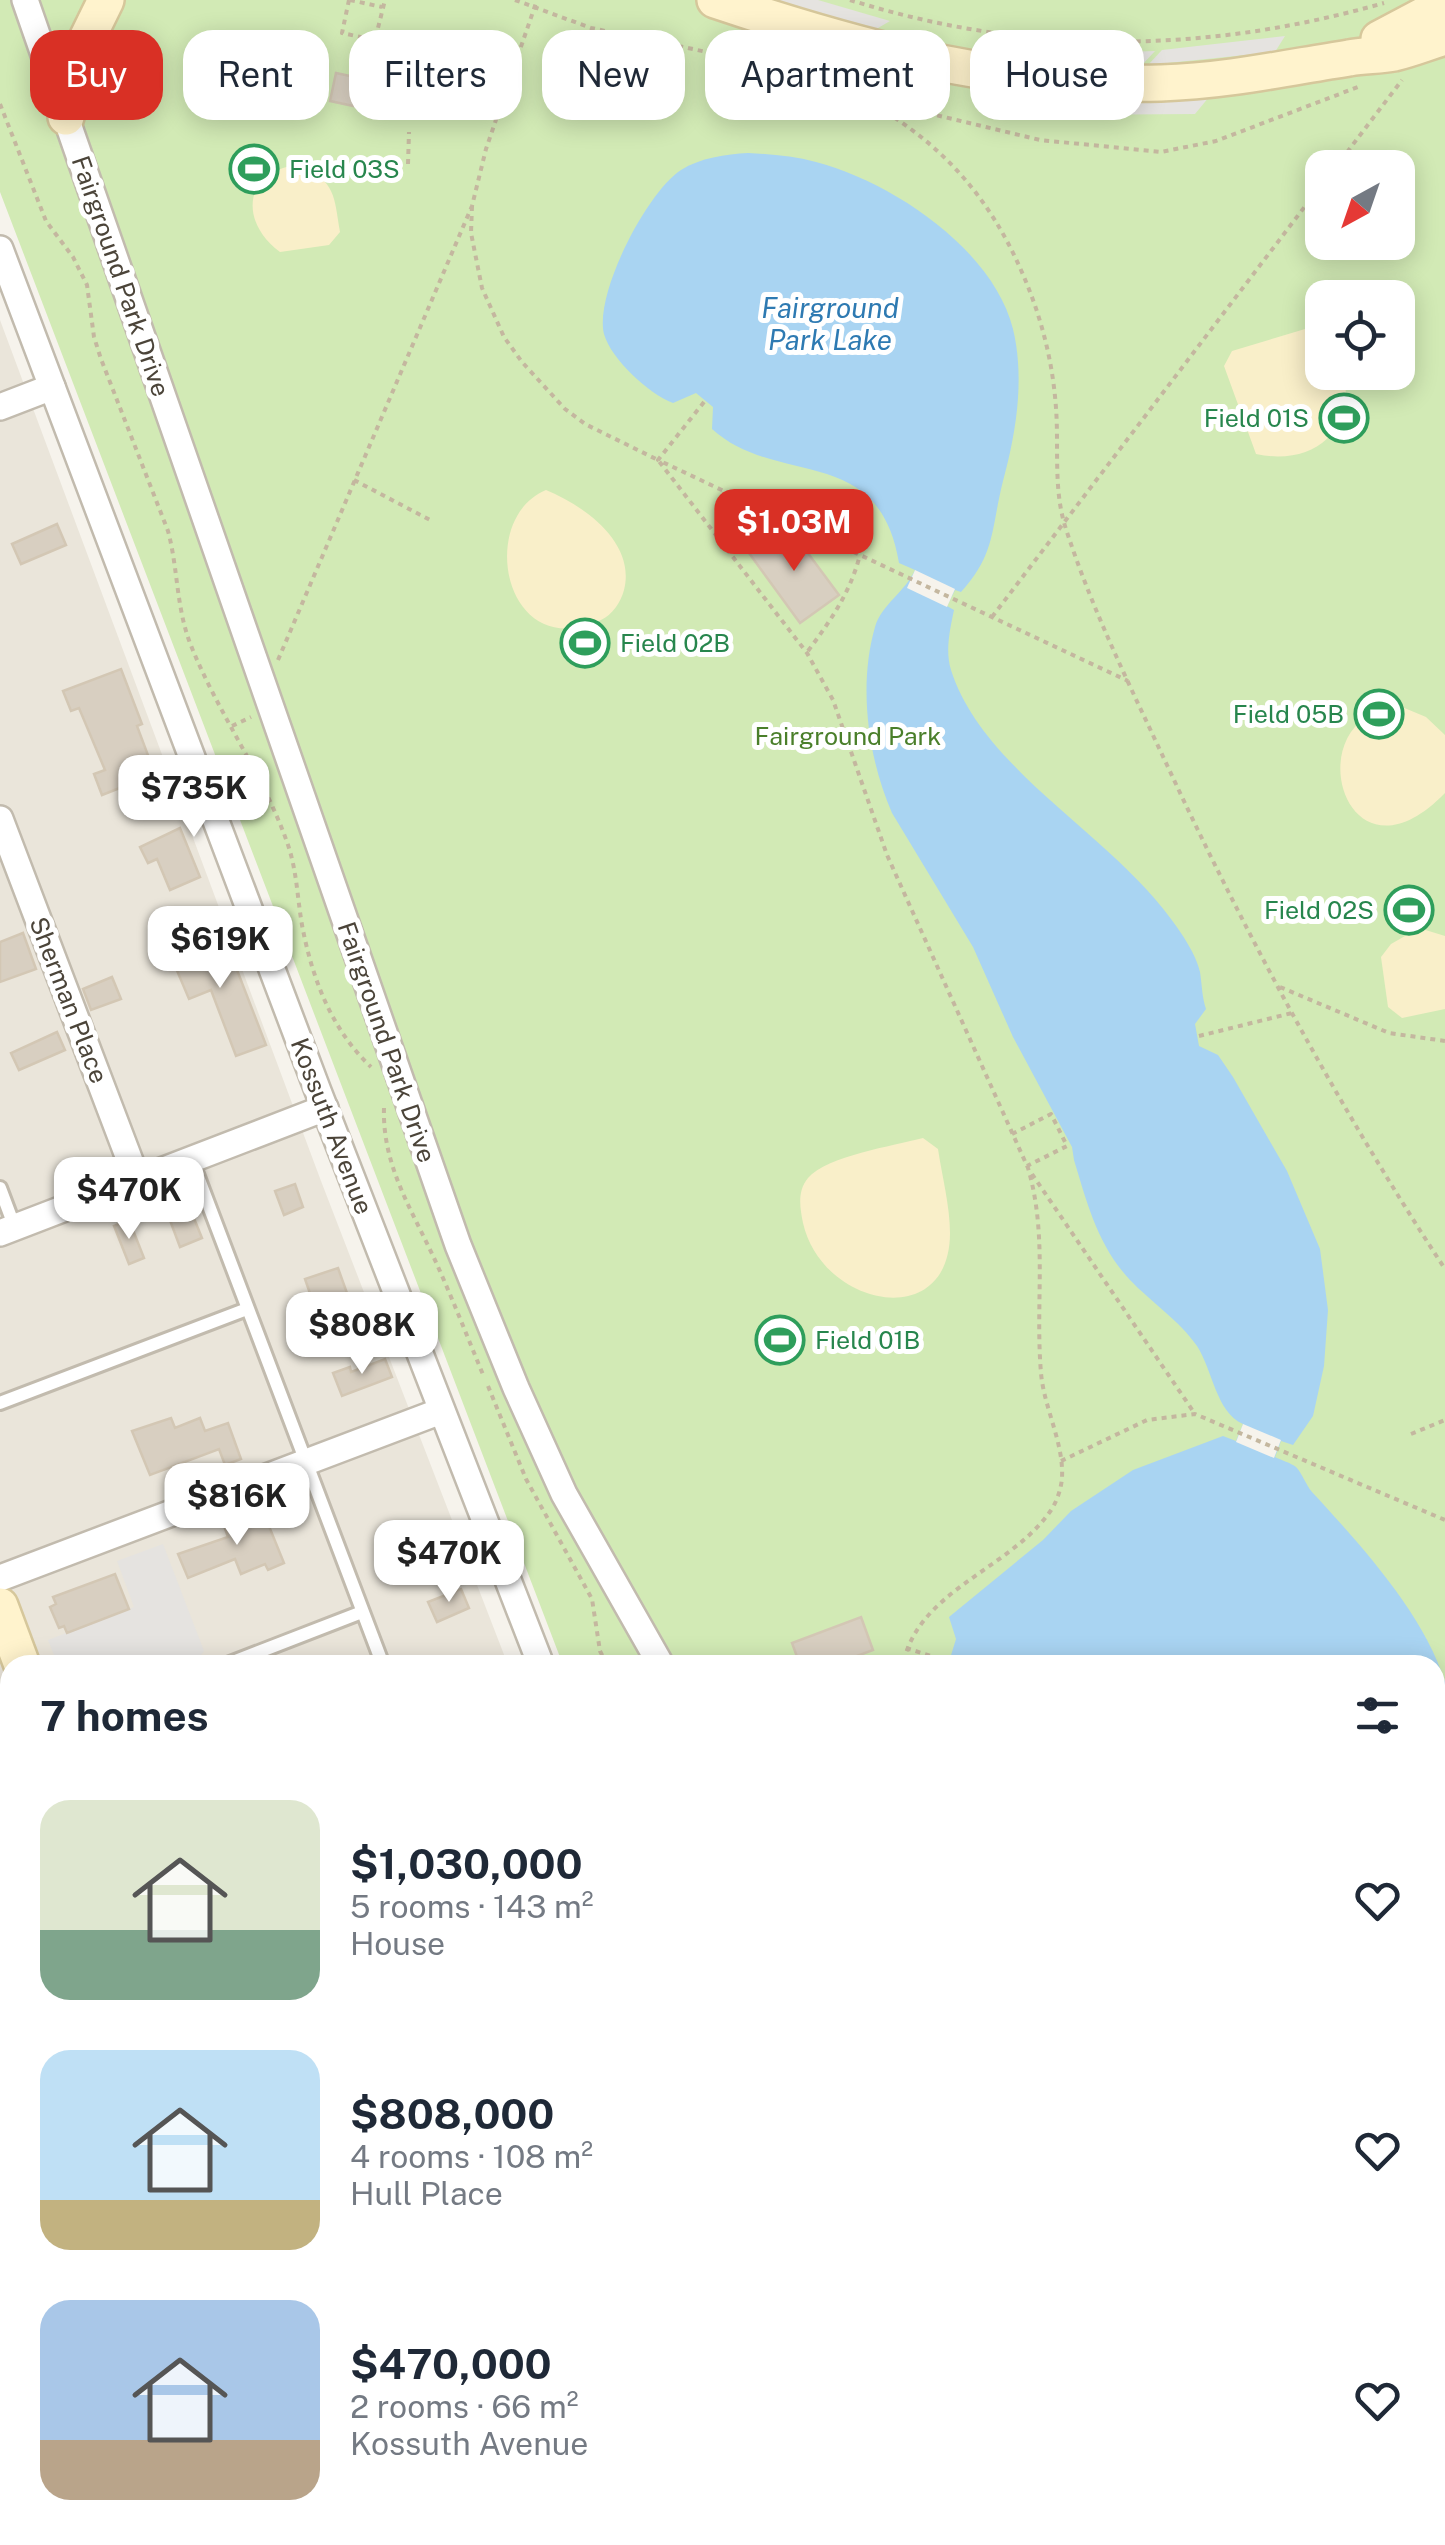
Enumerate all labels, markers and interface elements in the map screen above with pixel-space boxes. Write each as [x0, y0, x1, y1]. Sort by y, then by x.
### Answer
chip: Buy [30, 30, 163, 120]
chip: Rent [183, 30, 329, 120]
chip: Filters [349, 30, 522, 120]
chip: New [542, 30, 685, 120]
chip: Apartment [705, 30, 950, 120]
chip: House [970, 30, 1144, 120]
sports icon: Field 03S [228, 143, 280, 195]
north arrow [1305, 150, 1415, 260]
map controls [1305, 150, 1415, 390]
street label: Fairground Park Drive [66, 152, 176, 400]
place label: Field 03S [289, 154, 400, 184]
button: locate [1305, 280, 1415, 390]
water label: Fairground Park Lake [761, 291, 899, 356]
sports icon: Field 01S [1318, 392, 1370, 444]
place label: Field 01S [1204, 403, 1309, 433]
pin: $1.03M [713, 489, 875, 574]
text: $1.03M [736, 503, 852, 540]
sports icon: Field 02B [559, 617, 611, 669]
place label: Field 02B [620, 628, 730, 658]
sports icon: Field 05B [1353, 688, 1405, 740]
place label: Field 05B [1233, 699, 1344, 729]
park label: Fairground Park [755, 721, 941, 751]
pin: $735K [124, 755, 264, 840]
text: $735K [140, 769, 248, 806]
sports icon: Field 02S [1383, 884, 1435, 936]
place label: Field 02S [1264, 895, 1374, 925]
pin: $619K [150, 906, 290, 991]
street label: Sherman Place [23, 913, 115, 1087]
street label: Fairground Park Drive [332, 918, 442, 1166]
text: $619K [170, 920, 270, 957]
street label: Kossuth Avenue [285, 1034, 379, 1218]
pin: $470K [59, 1157, 199, 1242]
text: $470K [76, 1171, 182, 1208]
pin: $808K [292, 1292, 432, 1377]
text: $808K [308, 1306, 416, 1343]
sports icon: Field 01B [754, 1314, 806, 1366]
place label: Field 01B [815, 1325, 920, 1355]
pin: $816K [167, 1463, 307, 1548]
text: $816K [186, 1477, 288, 1514]
pin: $470K [379, 1520, 519, 1605]
text: $470K [396, 1534, 502, 1571]
icon: filters [1350, 1688, 1405, 1743]
text: 7 homes [40, 1691, 209, 1740]
text: $1,030,000 [350, 1839, 583, 1888]
icon: home [120, 1840, 240, 1960]
icon: heart [1350, 1873, 1405, 1928]
text: 5 rooms · 143 m² [350, 1888, 594, 1925]
text: House [350, 1925, 445, 1962]
text: $808,000 [350, 2089, 554, 2138]
icon: home [120, 2090, 240, 2210]
icon: heart [1350, 2123, 1405, 2178]
text: 4 rooms · 108 m² [350, 2138, 593, 2175]
text: Hull Place [350, 2175, 503, 2212]
text: $470,000 [350, 2339, 552, 2388]
icon: home [120, 2340, 240, 2460]
icon: heart [1350, 2373, 1405, 2428]
text: 2 rooms · 66 m² [350, 2388, 578, 2425]
text: Kossuth Avenue [350, 2425, 588, 2462]

